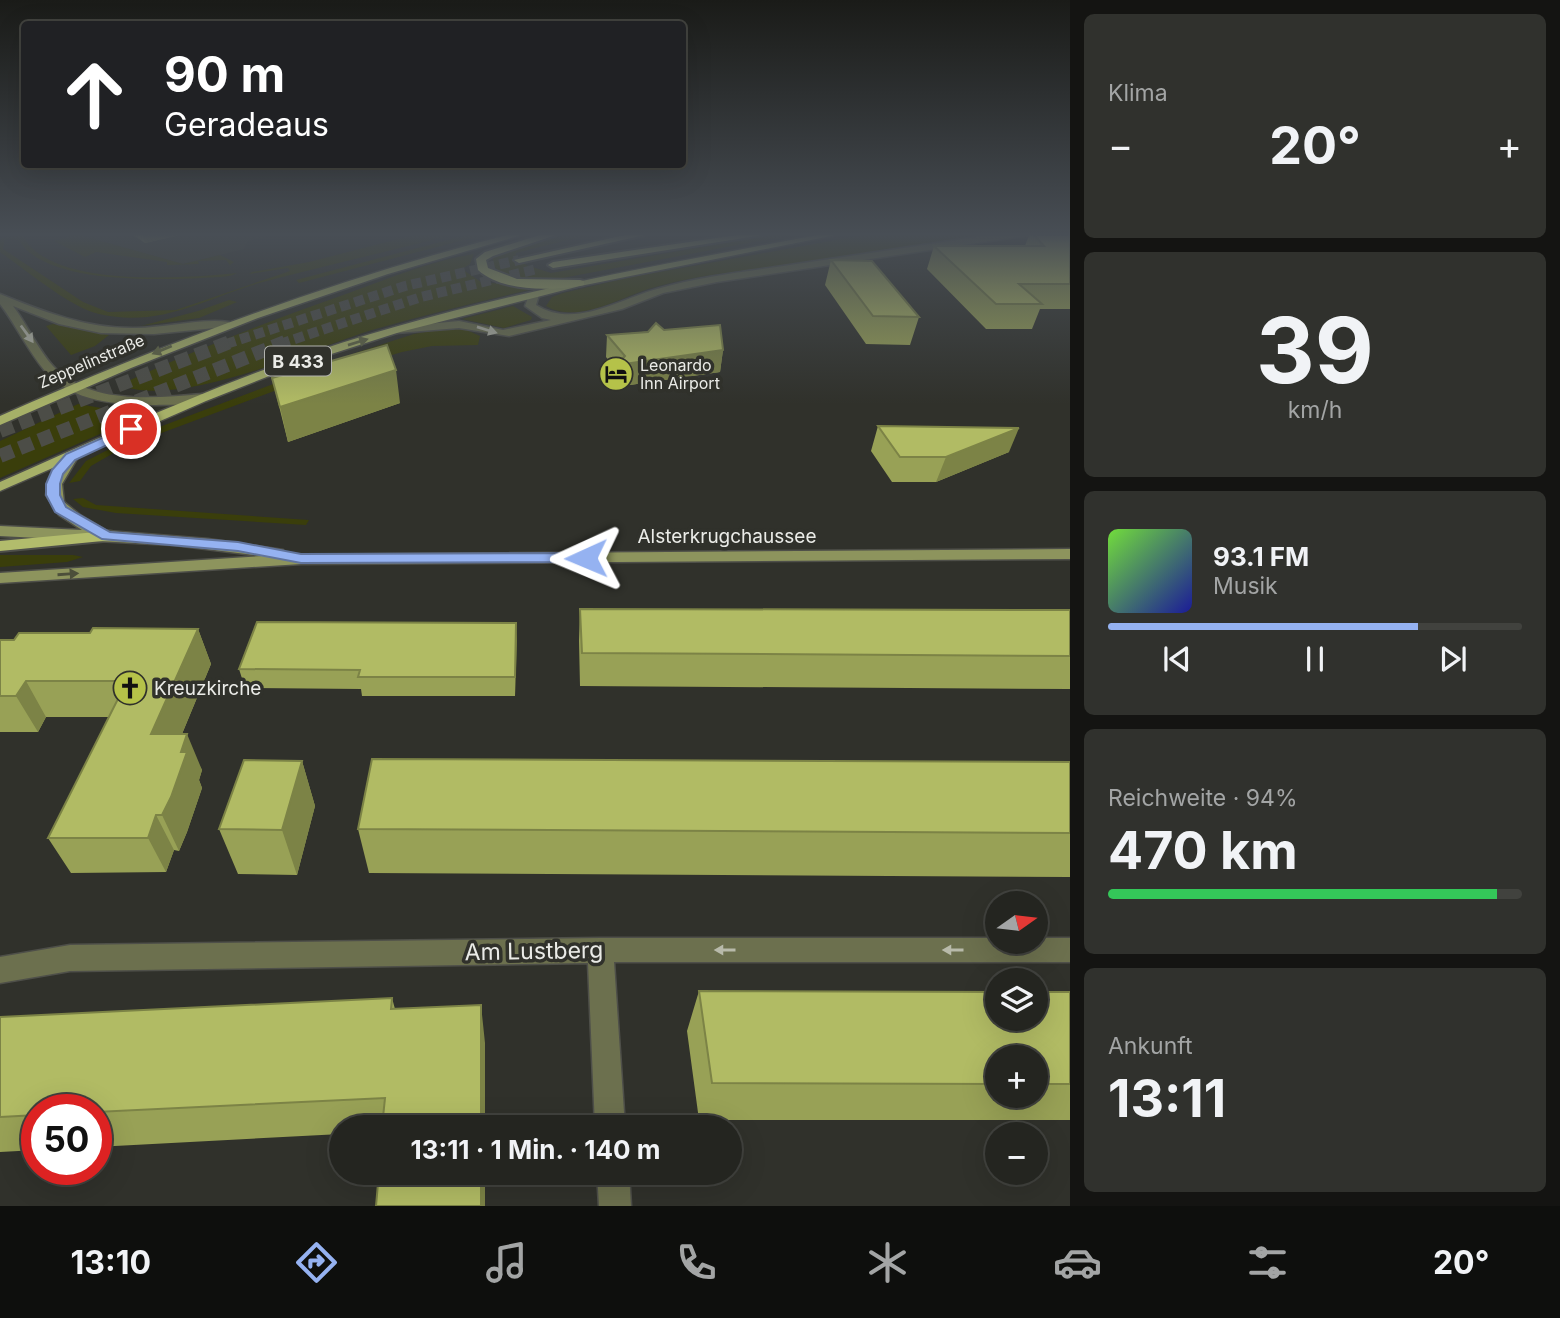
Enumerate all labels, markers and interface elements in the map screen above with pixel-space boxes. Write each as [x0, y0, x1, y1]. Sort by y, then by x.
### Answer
text: 90 m [164, 45, 285, 104]
icon: ahead [49, 49, 140, 140]
text: Klima [1108, 79, 1168, 107]
text: Geradeaus [164, 105, 329, 144]
text: 20° [1269, 114, 1361, 177]
text: − [1108, 122, 1133, 168]
text: + [1497, 122, 1522, 168]
text: 39 [1256, 295, 1374, 405]
one-way arrow [20, 325, 34, 343]
one-way arrow [477, 326, 498, 336]
street label: Zeppelinstraße [35, 330, 147, 392]
one-way arrow [348, 336, 369, 347]
one-way arrow [152, 344, 173, 355]
road number: B 433 [265, 346, 331, 376]
hotel icon: Leonardo Inn Airport [597, 355, 635, 393]
place label: Leonardo Inn Airport [640, 355, 720, 393]
text: km/h [1288, 396, 1342, 424]
pin [101, 399, 161, 459]
icon: arrive [112, 410, 150, 448]
position arrow [549, 521, 623, 595]
street label: Alsterkrugchaussee [638, 525, 816, 548]
text: 93.1 FM [1213, 541, 1309, 572]
one-way arrow [57, 568, 79, 579]
text: Musik [1213, 572, 1278, 600]
icon: previous [1158, 640, 1196, 678]
icon: pause [1296, 640, 1334, 678]
icon: next [1434, 640, 1472, 678]
church icon: Kreuzkirche [111, 669, 149, 707]
place label: Kreuzkirche [154, 677, 261, 700]
text: Reichweite · 94% [1108, 784, 1298, 812]
text: 470 km [1108, 819, 1298, 882]
north arrow [985, 891, 1048, 954]
map controls [985, 891, 1048, 1185]
street label: Am Lustberg [464, 936, 604, 966]
one-way arrow [714, 944, 736, 956]
one-way arrow [942, 944, 964, 956]
button: layers [985, 968, 1048, 1031]
text: Ankunft [1108, 1032, 1193, 1060]
button: + [985, 1045, 1048, 1108]
text: 13:11 [1108, 1067, 1226, 1130]
speed limit sign: 50 [21, 1094, 112, 1185]
button: − [985, 1122, 1048, 1185]
text: 13:11 · 1 Min. · 140 m [410, 1134, 661, 1165]
icon: directions [292, 1238, 341, 1287]
icon: music [482, 1238, 531, 1287]
icon: phone [672, 1238, 721, 1287]
icon: climate [863, 1238, 912, 1287]
icon: car [1053, 1238, 1102, 1287]
icon: filters [1243, 1238, 1292, 1287]
text: 13:10 [71, 1243, 151, 1282]
text: 20° [1433, 1243, 1489, 1282]

